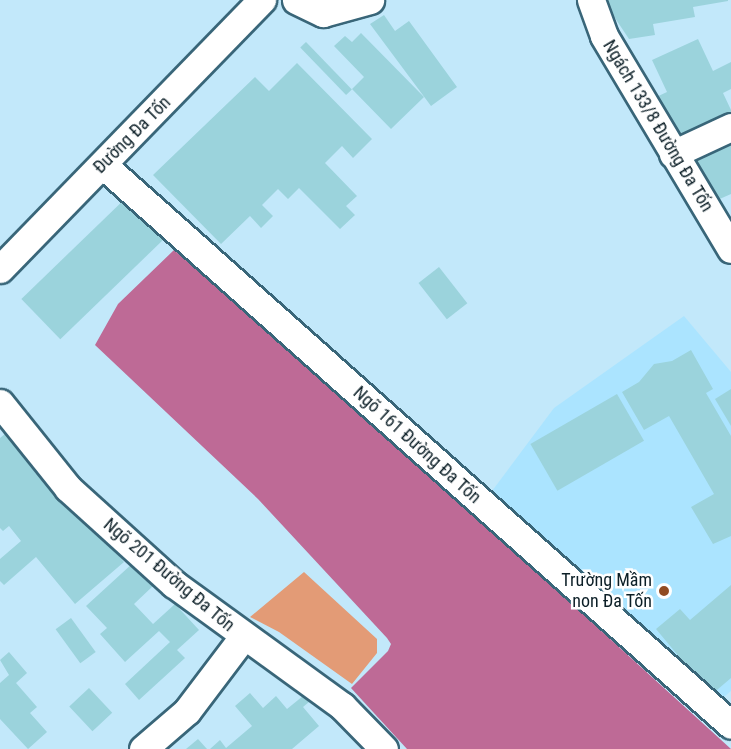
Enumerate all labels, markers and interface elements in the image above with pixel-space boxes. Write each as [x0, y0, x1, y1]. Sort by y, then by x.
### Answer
street label: Ngách 133/8 Đường Đa Tốn [598, 36, 718, 216]
street label: Đường Đa Tốn [89, 92, 175, 178]
street label: Ngõ 161 Đường Đa Tốn [349, 382, 485, 508]
street label: Ngõ 201 Đường Đa Tốn [99, 514, 239, 636]
place label: Trường Mầm non Đa Tốn [561, 570, 652, 612]
marker: Trường Mầm non Đa Tốn [657, 584, 671, 598]

